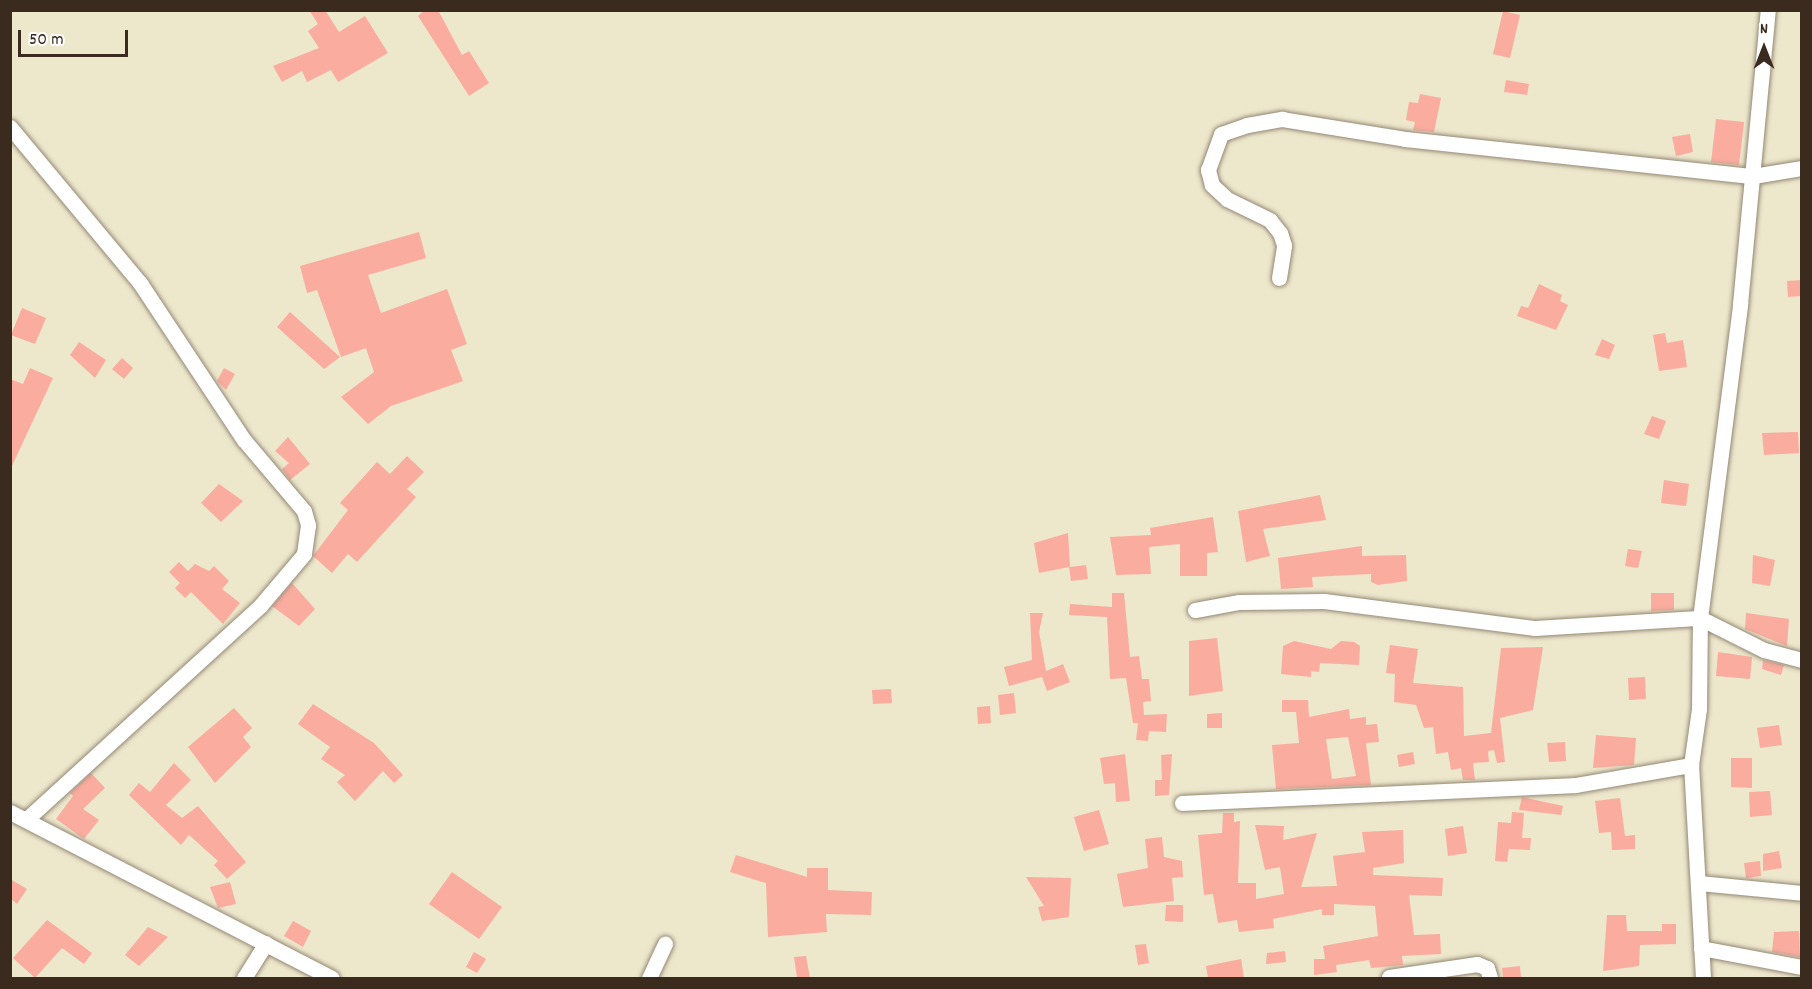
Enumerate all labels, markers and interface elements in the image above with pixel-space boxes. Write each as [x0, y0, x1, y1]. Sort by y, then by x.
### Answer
scale bar [21, 18, 130, 56]
north arrow [1734, 18, 1794, 78]
text: N [1760, 18, 1768, 41]
text: 50 m [29, 28, 64, 53]

